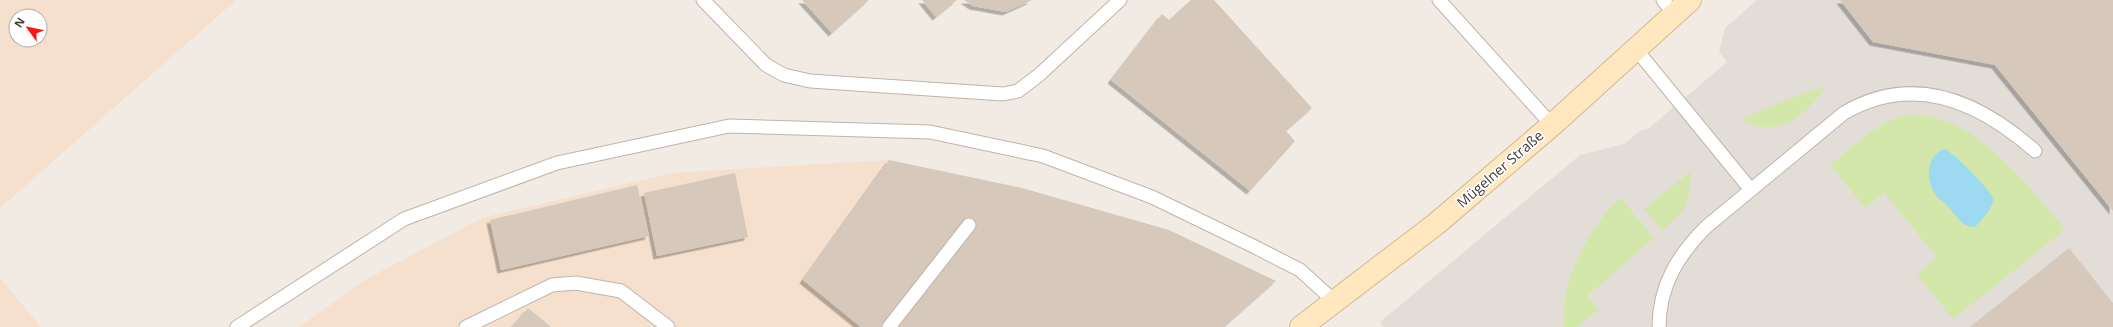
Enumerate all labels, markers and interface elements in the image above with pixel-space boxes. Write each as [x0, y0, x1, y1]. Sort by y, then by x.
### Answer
north arrow [8, 8, 48, 48]
text: N [10, 14, 28, 30]
street label: Mügelner Straße [1452, 126, 1547, 211]

